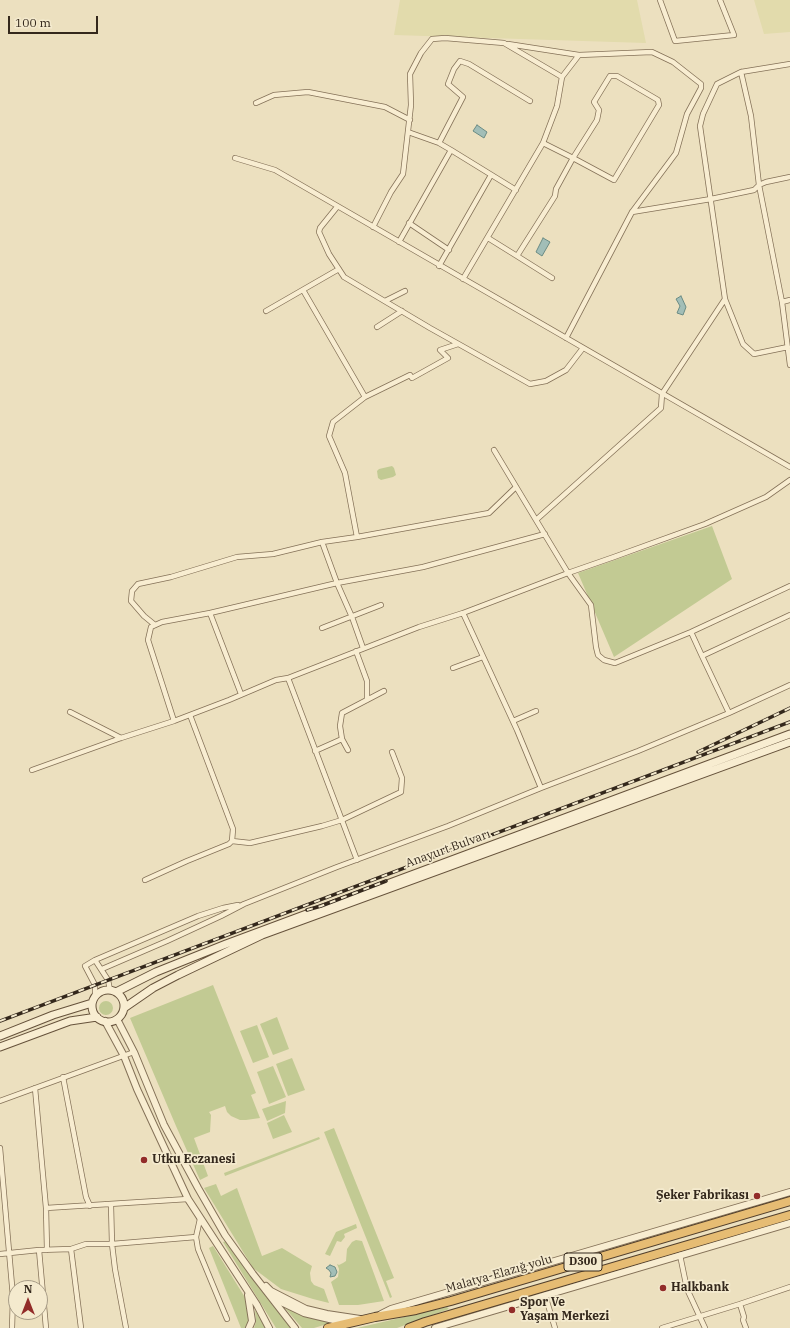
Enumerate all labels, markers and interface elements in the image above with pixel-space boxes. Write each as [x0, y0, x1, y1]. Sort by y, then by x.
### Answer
scale bar [10, 8, 100, 34]
text: 100 m [15, 15, 51, 30]
street label: Anayurt Bulvarı [403, 827, 493, 871]
place label: Utku Eczanesi [152, 1153, 236, 1167]
marker: Utku Eczanesi [139, 1155, 149, 1165]
place label: Şeker Fabrikası [656, 1189, 749, 1203]
marker: Şeker Fabrikası [752, 1191, 762, 1201]
street label: Malatya-Elazığ yolu [444, 1252, 554, 1296]
road number: D300 [564, 1253, 602, 1271]
north arrow [8, 1280, 48, 1320]
place label: Halkbank [671, 1281, 729, 1295]
text: N [24, 1282, 32, 1296]
marker: Halkbank [658, 1283, 668, 1293]
place label: Spor Ve Yaşam Merkezi [520, 1296, 609, 1324]
marker: Spor Ve Yaşam Merkezi [507, 1305, 517, 1315]

